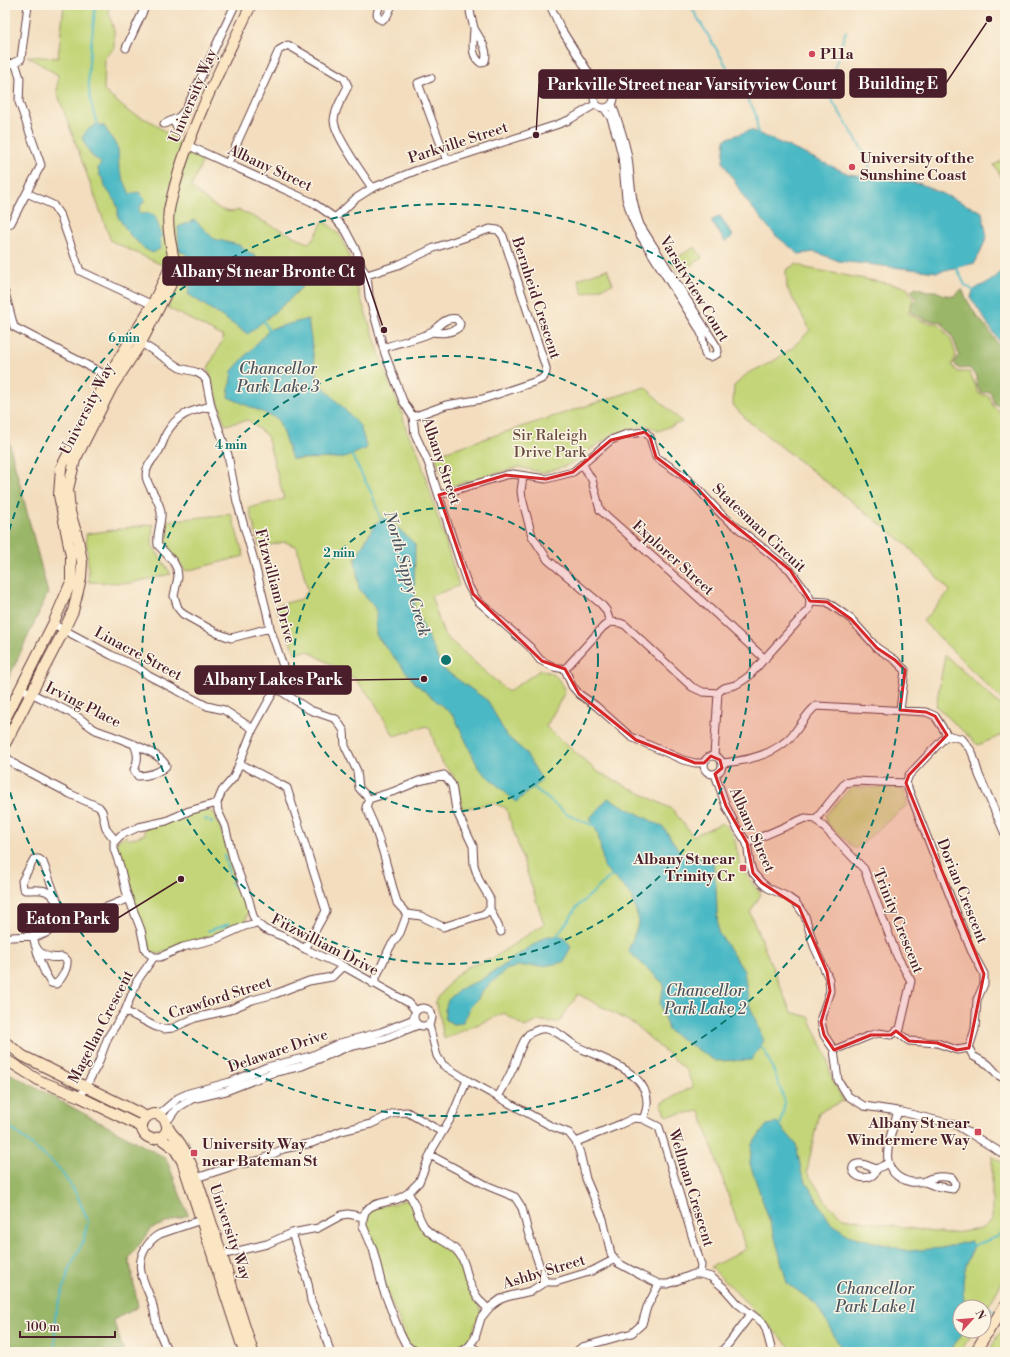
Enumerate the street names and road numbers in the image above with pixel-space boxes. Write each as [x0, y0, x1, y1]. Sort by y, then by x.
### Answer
street label: University Way [165, 45, 222, 146]
street label: Parkville Street [406, 118, 511, 168]
street label: Albany Street [224, 140, 316, 196]
street label: Varsityview Court [654, 232, 733, 346]
street label: Bernheid Crescent [507, 234, 565, 362]
street label: University Way [56, 359, 119, 458]
street label: Albany Street [417, 414, 465, 508]
street label: Statesman Circuit [708, 480, 810, 577]
street label: Explorer Street [628, 516, 718, 600]
street label: Fitzwilliam Drive [251, 527, 299, 645]
street label: Linacre Street [91, 623, 186, 685]
street label: Irving Place [42, 678, 124, 732]
street label: Albany Street [724, 784, 779, 876]
street label: Dorian Crescent [932, 836, 992, 947]
street label: Trinity Crescent [868, 866, 928, 977]
street label: Fitzwilliam Drive [268, 910, 382, 980]
street label: Magellan Crescent [64, 967, 138, 1087]
street label: Crawford Street [166, 972, 274, 1024]
street label: Delaware Drive [226, 1025, 330, 1077]
street label: Wellman Crescent [664, 1126, 718, 1250]
street label: University Way [205, 1181, 256, 1283]
street label: Ashby Street [499, 1250, 588, 1294]

